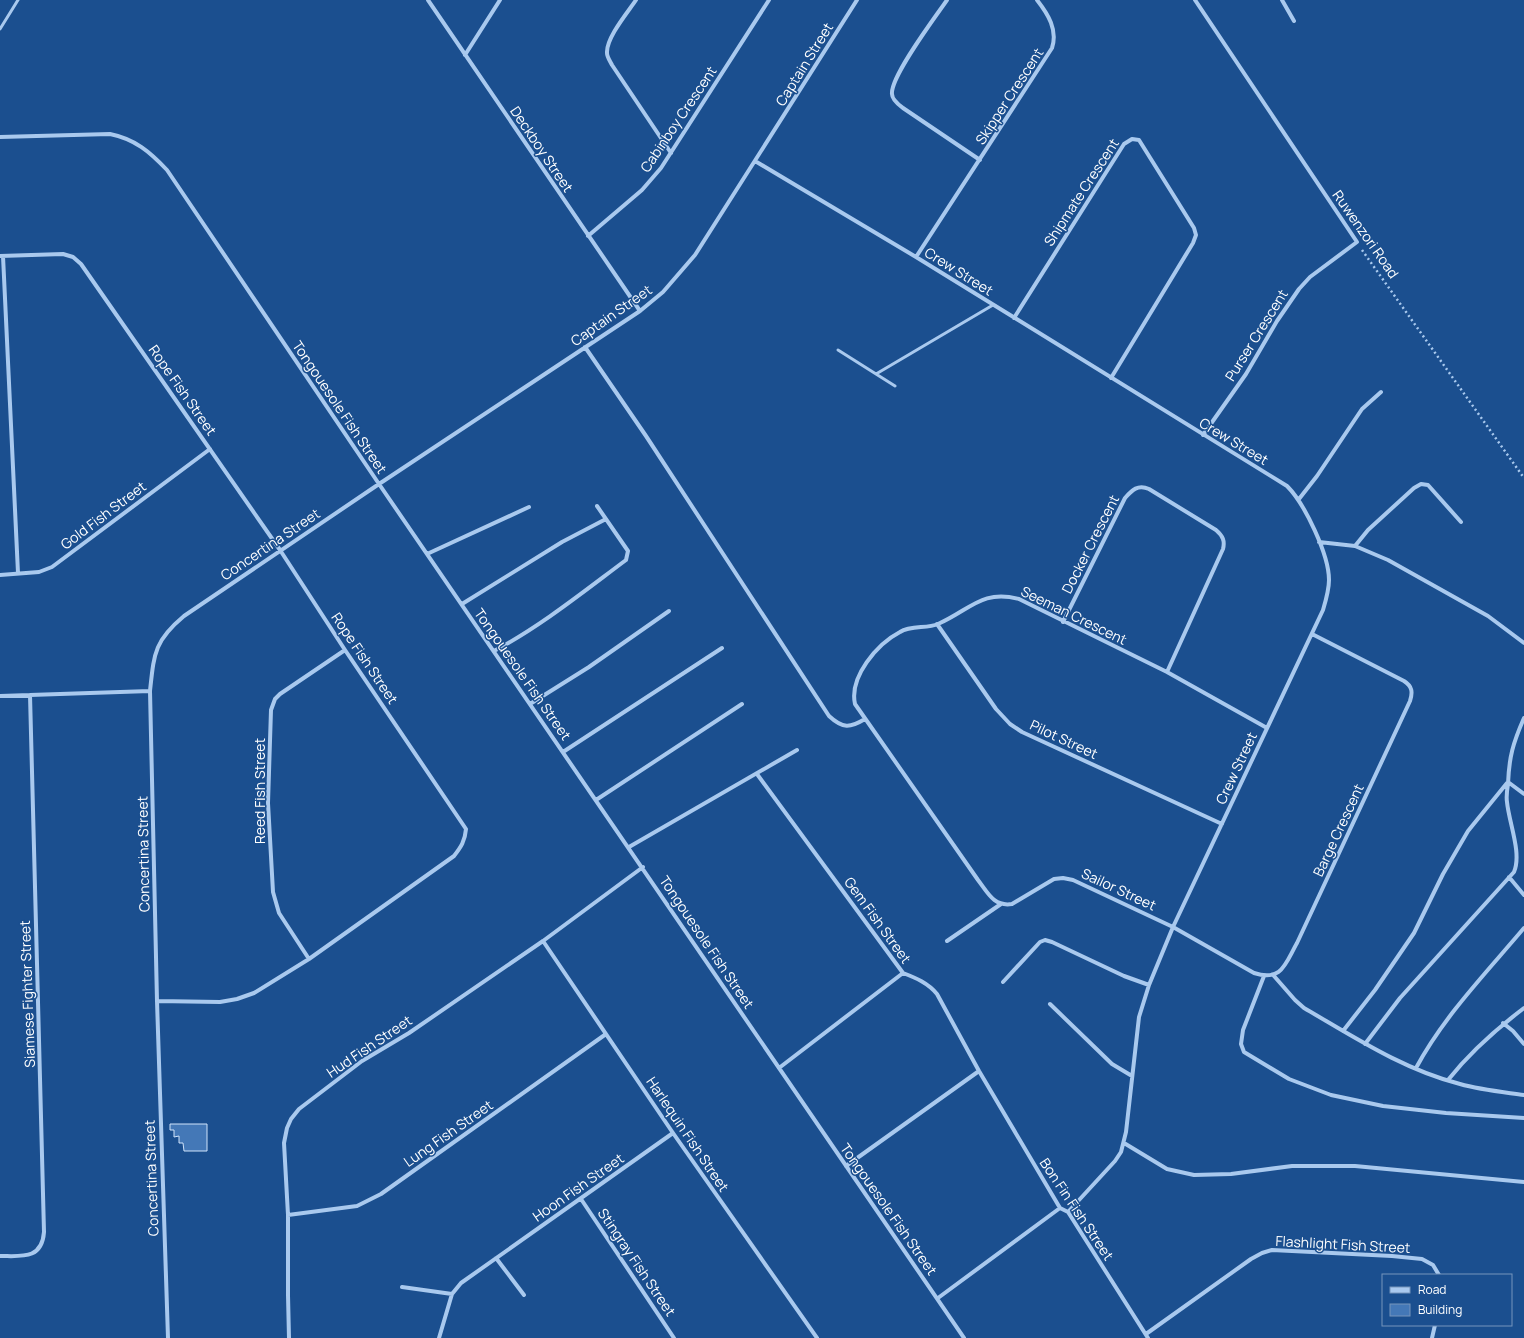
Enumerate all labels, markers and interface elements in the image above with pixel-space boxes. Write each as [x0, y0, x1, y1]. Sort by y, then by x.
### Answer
street label: Captain Street [771, 18, 837, 109]
street label: Skipper Crescent [971, 44, 1048, 148]
street label: Cabinboy Crescent [635, 62, 721, 176]
street label: Deckboy Street [506, 102, 578, 196]
street label: Shipmate Crescent [1039, 134, 1123, 249]
street label: Ruwenzori Road [1329, 186, 1403, 282]
street label: Crew Street [921, 242, 997, 300]
street label: Captain Street [567, 280, 656, 350]
street label: Purser Crescent [1220, 285, 1292, 384]
street label: Tongouesole Fish Street [288, 337, 392, 478]
street label: Rope Fish Street [145, 341, 221, 439]
street label: Crew Street [1196, 413, 1272, 469]
street label: Gold Fish Street [56, 476, 150, 553]
street label: Docker Crescent [1057, 491, 1123, 597]
street label: Concertina Street [217, 503, 324, 584]
street label: Seeman Crescent [1018, 581, 1130, 649]
street label: Tongouesole Fish Street [470, 604, 576, 744]
street label: Rope Fish Street [327, 609, 403, 708]
street label: Pilot Street [1027, 715, 1101, 763]
street label: Crew Street [1211, 729, 1261, 807]
street label: Reed Fish Street [250, 738, 269, 844]
street label: Barge Crescent [1308, 780, 1368, 879]
street label: Concertina Street [132, 795, 154, 912]
street label: Sailor Street [1079, 863, 1160, 915]
street label: Tongouesole Fish Street [655, 872, 759, 1013]
street label: Gem Fish Street [840, 873, 916, 967]
street label: Siamese Fighter Street [15, 920, 39, 1068]
street label: Hud Fish Street [323, 1010, 416, 1082]
street label: Harlequin Fish Street [642, 1073, 734, 1195]
street label: Lung Fish Street [400, 1095, 497, 1171]
street label: Concertina Street [139, 1119, 163, 1236]
street label: Tongouesole Fish Street [836, 1139, 942, 1279]
street label: Hoon Fish Street [529, 1148, 628, 1226]
street label: Bon Fin Fish Street [1036, 1154, 1118, 1264]
street label: Stingray Fish Street [594, 1204, 680, 1320]
street label: Flashlight Fish Street [1275, 1231, 1411, 1257]
legend [1382, 1274, 1512, 1326]
text: Road [1418, 1281, 1446, 1298]
text: Building [1418, 1301, 1462, 1318]

